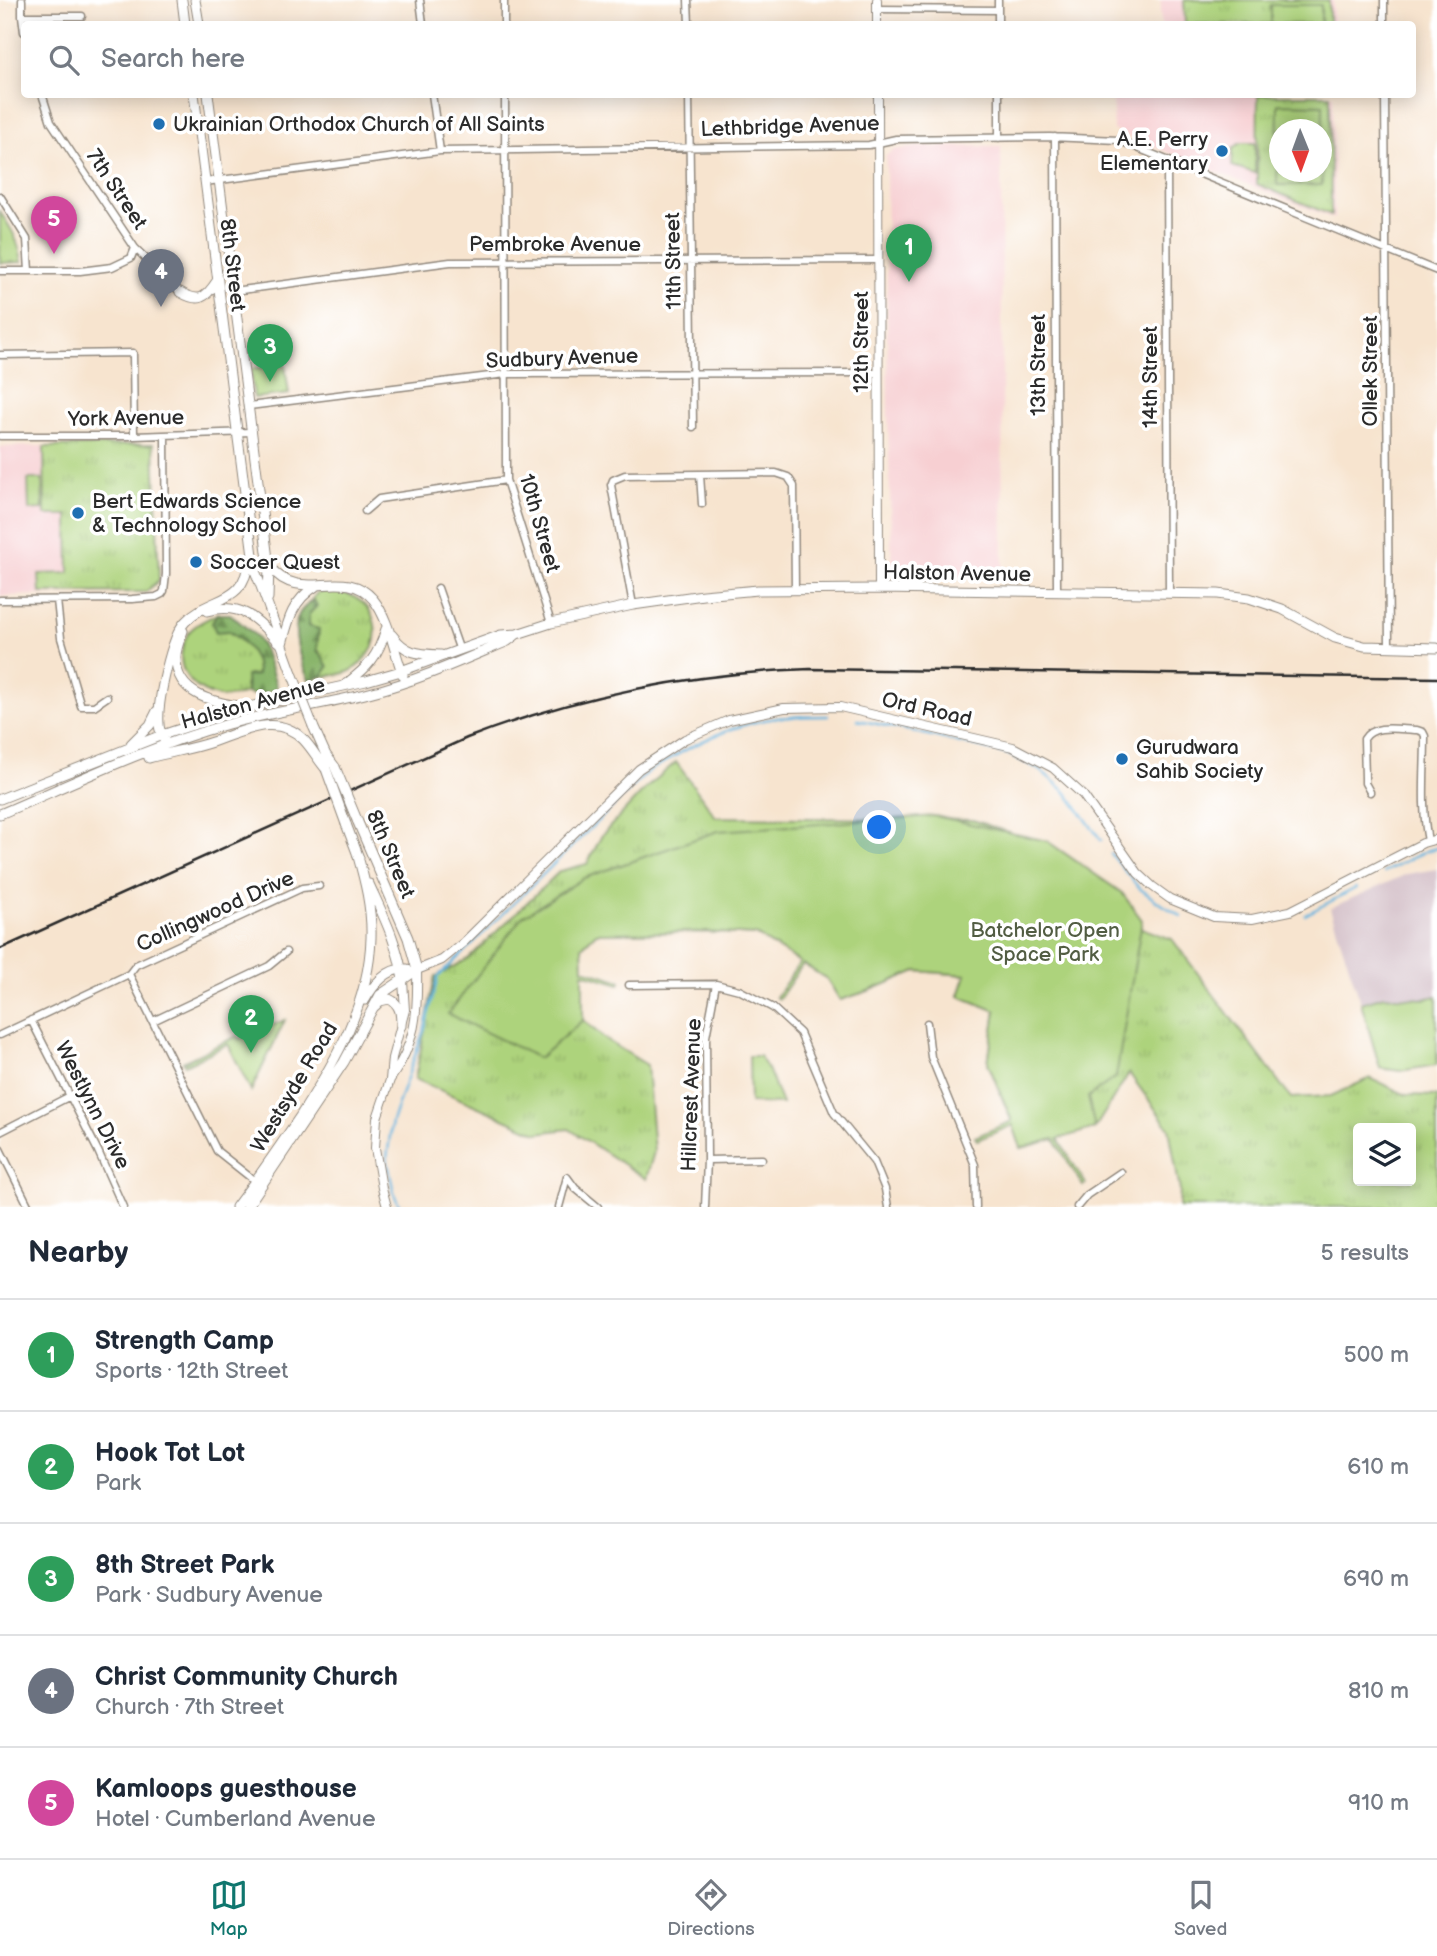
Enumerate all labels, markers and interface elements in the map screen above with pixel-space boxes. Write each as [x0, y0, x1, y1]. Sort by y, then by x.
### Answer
search box [21, 21, 1416, 98]
icon: search [45, 41, 83, 79]
text: Search here [101, 44, 245, 75]
street label: Lethbridge Avenue [700, 111, 880, 142]
place label: Ukrainian Orthodox Church of All Saints [173, 112, 545, 137]
marker: Ukrainian Orthodox Church of All Saints [151, 116, 167, 132]
north arrow [1269, 119, 1332, 182]
place label: A.E. Perry Elementary [1100, 127, 1209, 176]
marker: A.E. Perry Elementary [1214, 143, 1230, 159]
street label: 7th Street [81, 144, 153, 235]
pin: 5 [31, 196, 77, 254]
street label: 11th Street [660, 212, 687, 310]
street label: 8th Street [214, 217, 251, 313]
pin: 1 [886, 224, 932, 282]
street label: Pembroke Avenue [469, 232, 641, 257]
pin: 4 [138, 249, 184, 307]
street label: 12th Street [849, 291, 874, 393]
street label: 13th Street [1026, 313, 1051, 416]
street label: Ollek Street [1358, 315, 1383, 426]
pin: 3 [247, 324, 293, 382]
street label: 14th Street [1138, 325, 1163, 428]
street label: Sudbury Avenue [485, 343, 639, 374]
street label: York Avenue [67, 405, 184, 432]
street label: 10th Street [514, 471, 566, 576]
place label: Bert Edwards Science & Technology School [92, 489, 301, 538]
marker: Bert Edwards Science & Technology School [70, 505, 86, 521]
place label: Soccer Quest [210, 550, 341, 575]
marker: Soccer Quest [188, 554, 204, 570]
street label: Halston Avenue [883, 560, 1031, 587]
street label: Halston Avenue [178, 672, 328, 735]
street label: Ord Road [879, 687, 974, 732]
place label: Gurudwara Sahib Society [1136, 735, 1264, 784]
marker: Gurudwara Sahib Society [1114, 751, 1130, 767]
street label: 8th Street [361, 806, 420, 902]
your location [862, 810, 896, 844]
street label: Collingwood Drive [132, 865, 298, 957]
park label: Batchelor Open Space Park [970, 918, 1120, 967]
pin: 2 [228, 995, 274, 1053]
street label: Westsyde Road [246, 1018, 343, 1157]
street label: Hillcrest Avenue [676, 1018, 707, 1172]
street label: Westlynn Drive [50, 1037, 136, 1173]
map controls [1353, 1123, 1416, 1186]
button: layers [1353, 1123, 1416, 1186]
text: Nearby [28, 1235, 128, 1271]
text: 5 results [1321, 1239, 1409, 1267]
text: Strength Camp [95, 1326, 274, 1357]
text: 1 [46, 1341, 56, 1369]
text: 500 m [1344, 1341, 1409, 1369]
text: Sports · 12th Street [95, 1357, 288, 1385]
text: Hook Tot Lot [95, 1438, 245, 1469]
text: 2 [44, 1453, 58, 1481]
text: 610 m [1347, 1453, 1409, 1481]
text: Park [95, 1469, 141, 1497]
text: 8th Street Park [95, 1550, 274, 1581]
text: 3 [44, 1565, 58, 1593]
text: 690 m [1343, 1565, 1409, 1593]
text: Park · Sudbury Avenue [95, 1581, 323, 1609]
text: Christ Community Church [95, 1662, 398, 1693]
text: 4 [44, 1677, 58, 1705]
text: 810 m [1348, 1677, 1409, 1705]
text: Church · 7th Street [95, 1693, 284, 1721]
text: Kamloops guesthouse [95, 1774, 357, 1805]
text: 5 [44, 1789, 58, 1817]
text: 910 m [1348, 1789, 1409, 1817]
text: Hotel · Cumberland Avenue [95, 1805, 376, 1833]
tab: Map [210, 1876, 248, 1941]
tab: Directions [667, 1876, 755, 1941]
tab: Saved [1174, 1876, 1227, 1941]

